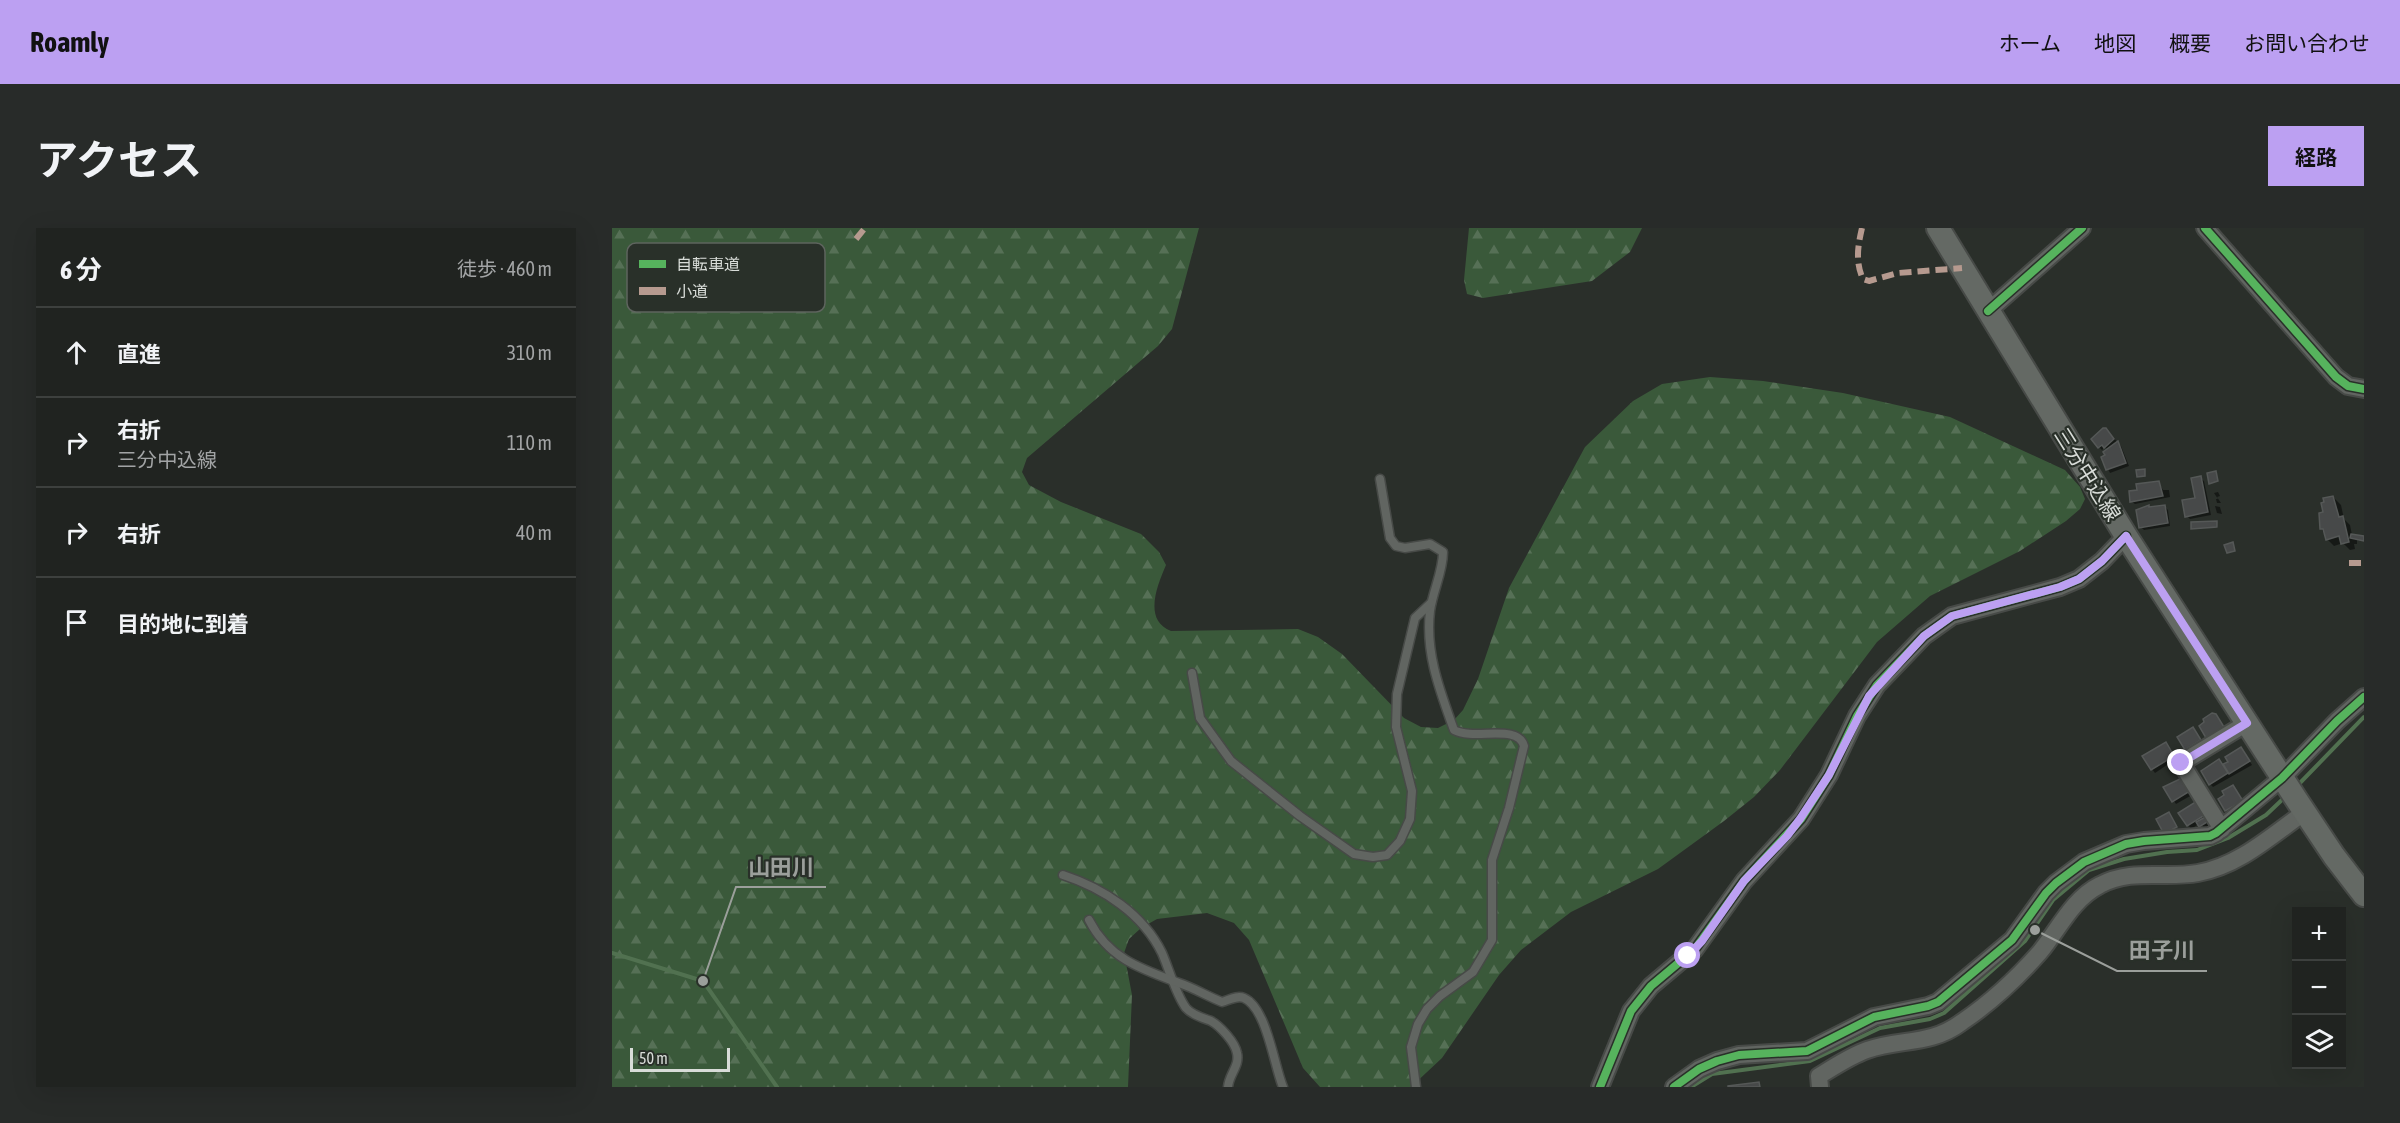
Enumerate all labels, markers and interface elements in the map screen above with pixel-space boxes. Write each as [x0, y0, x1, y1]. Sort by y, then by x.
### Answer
text: Roamly [30, 26, 109, 58]
text: ホーム [1999, 31, 2061, 55]
text: 地図 [2094, 31, 2136, 55]
text: 概要 [2169, 31, 2211, 55]
text: お問い合わせ [2244, 31, 2370, 55]
button: 経路 [2268, 126, 2364, 186]
text: アクセス [36, 136, 202, 184]
legend [627, 243, 825, 312]
text: 6 分 [60, 255, 102, 285]
text: 自転車道 [676, 255, 740, 273]
text: 徒歩 · 460 m [457, 257, 552, 280]
text: 小道 [676, 282, 708, 300]
icon: ahead [60, 336, 93, 369]
text: 直進 [117, 341, 161, 367]
text: 310 m [507, 341, 552, 364]
text: 右折 [117, 417, 161, 443]
street label: 三分中込線 [2050, 423, 2126, 525]
icon: right [60, 426, 93, 459]
text: 110 m [507, 431, 552, 454]
text: 三分中込線 [117, 448, 217, 471]
icon: right [60, 516, 93, 549]
text: 右折 [117, 521, 161, 547]
text: 40 m [516, 521, 552, 544]
icon: arrive [60, 606, 93, 639]
text: 目的地に到着 [117, 611, 249, 637]
route end [2167, 749, 2193, 775]
callout: 山田川 [736, 847, 826, 887]
text: 山田川 [748, 854, 814, 880]
map controls [2292, 907, 2346, 1069]
button: + [2292, 907, 2346, 961]
callout: 田子川 [2117, 931, 2207, 971]
text: 田子川 [2129, 937, 2195, 963]
route start [1674, 942, 1700, 968]
button: − [2292, 961, 2346, 1015]
button: layers [2292, 1015, 2346, 1069]
scale bar [630, 1045, 730, 1072]
text: 50 m [639, 1049, 668, 1067]

